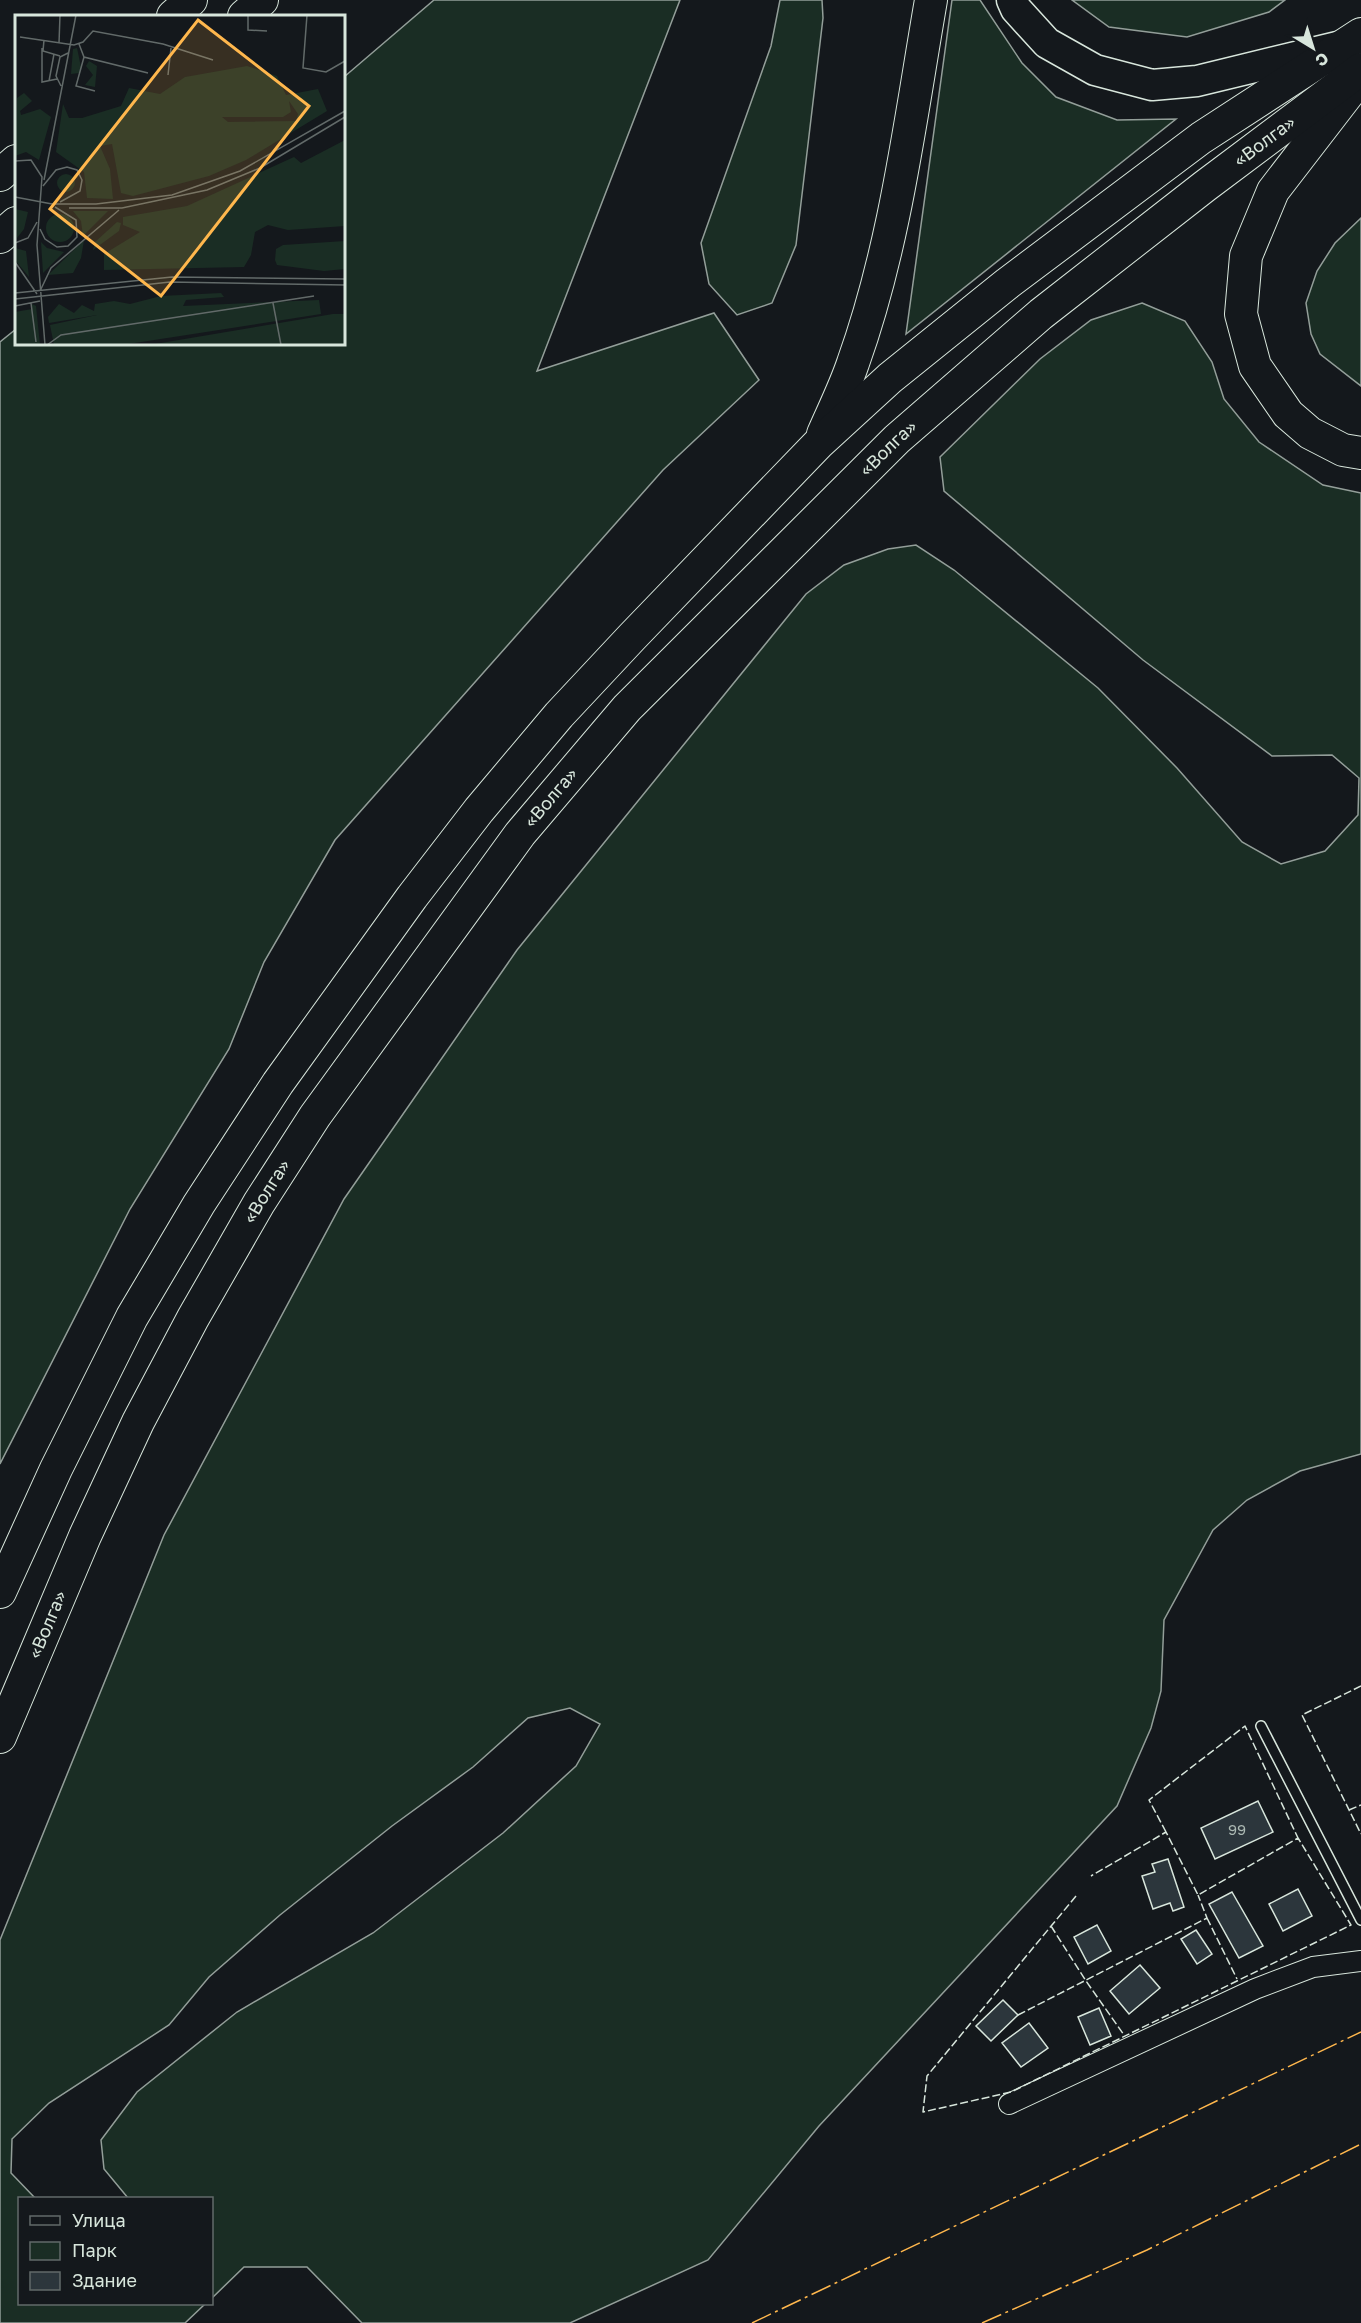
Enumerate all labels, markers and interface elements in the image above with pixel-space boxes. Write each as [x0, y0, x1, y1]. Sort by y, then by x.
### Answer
inset map [15, 15, 345, 345]
north arrow [1283, 18, 1343, 78]
text: С [1312, 48, 1333, 71]
street label: «Волга» [1229, 110, 1299, 171]
street label: «Волга» [854, 415, 921, 480]
street label: «Волга» [519, 763, 582, 831]
street label: «Волга» [238, 1155, 294, 1227]
street label: «Волга» [23, 1587, 71, 1661]
house number: 99 [1228, 1820, 1246, 1838]
legend [18, 2197, 213, 2305]
text: Улица [72, 2209, 126, 2231]
text: Парк [72, 2239, 117, 2261]
text: Здание [72, 2269, 137, 2291]

